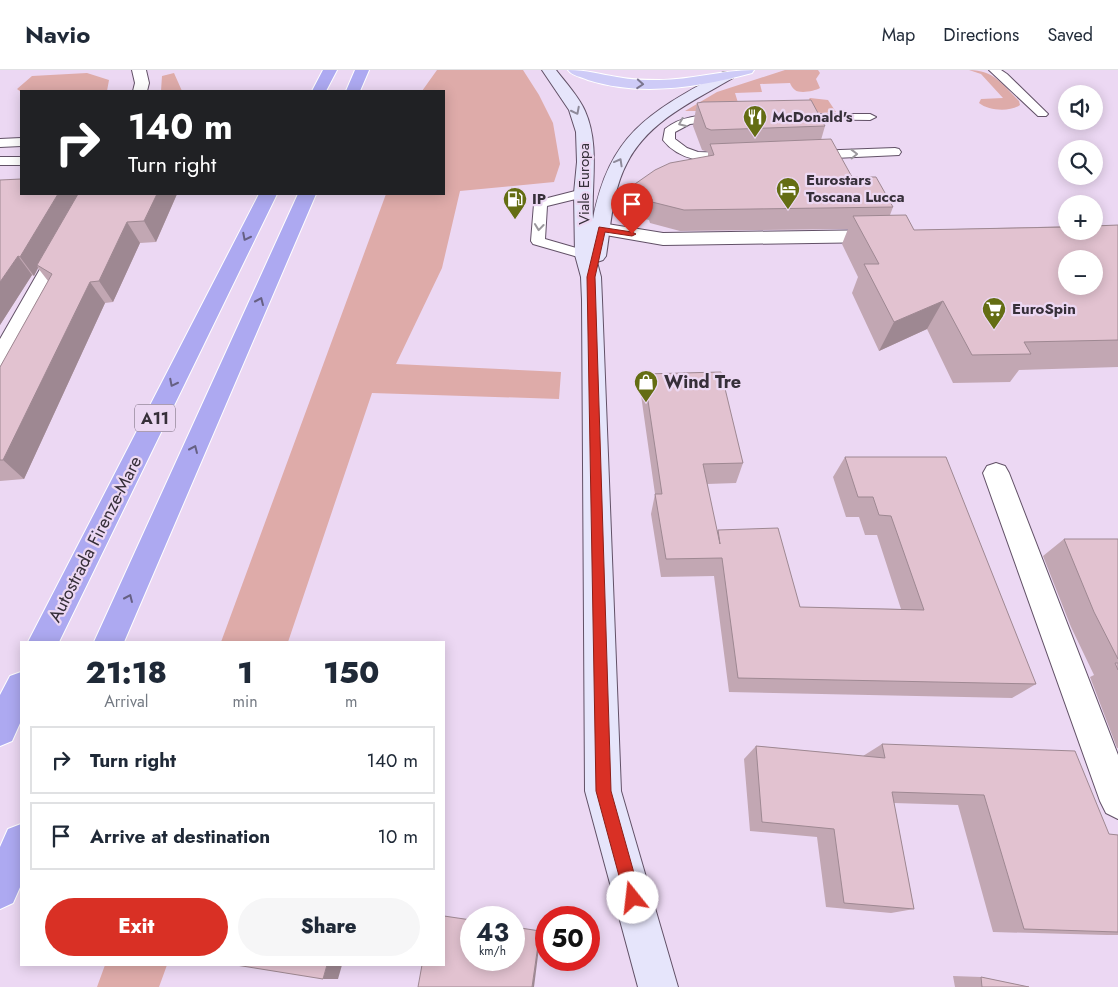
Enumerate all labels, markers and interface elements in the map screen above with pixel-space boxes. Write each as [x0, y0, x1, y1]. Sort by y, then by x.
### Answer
text: Navio [25, 17, 90, 52]
text: Map [882, 22, 915, 48]
text: Directions [943, 22, 1019, 48]
text: Saved [1047, 22, 1093, 48]
one-way arrow [636, 78, 644, 89]
map controls [1058, 85, 1103, 295]
button: sound [1058, 85, 1103, 130]
text: 140 m [128, 102, 233, 152]
restaurant icon: McDonald's [742, 104, 768, 138]
one-way arrow [570, 105, 580, 114]
place label: McDonald's [772, 106, 853, 128]
icon: right [45, 110, 110, 175]
one-way arrow [678, 117, 687, 128]
button: search [1058, 140, 1103, 185]
street label: Viale Europa [573, 143, 595, 225]
text: Turn right [128, 148, 216, 180]
one-way arrow [851, 149, 859, 159]
one-way arrow [613, 158, 623, 167]
place label: Eurostars Toscana Lucca [806, 169, 904, 208]
hotel icon: Eurostars Toscana Lucca [775, 176, 801, 210]
pin [611, 183, 653, 234]
fuel station icon: IP [502, 186, 528, 220]
place label: IP [532, 188, 546, 210]
icon: arrive [618, 190, 646, 218]
button: + [1058, 195, 1103, 240]
one-way arrow [534, 223, 545, 231]
one-way arrow [242, 232, 252, 241]
button: − [1058, 250, 1103, 295]
supermarket icon: EuroSpin [981, 296, 1007, 330]
one-way arrow [254, 297, 265, 306]
place label: EuroSpin [1012, 298, 1076, 320]
shop icon: Wind Tre [633, 369, 659, 403]
place label: Wind Tre [664, 369, 741, 395]
one-way arrow [169, 378, 179, 387]
road number: A11 [135, 404, 175, 432]
one-way arrow [188, 445, 199, 454]
street label: Autostrada Firenze-Mare [42, 451, 148, 627]
one-way arrow [122, 594, 133, 603]
text: 21:18 [86, 651, 167, 694]
text: 1 [237, 651, 253, 694]
text: 150 [323, 651, 379, 694]
text: Arrival [104, 690, 148, 713]
text: min [233, 690, 258, 713]
text: m [345, 690, 358, 713]
icon: right [47, 746, 75, 774]
text: Turn right [90, 747, 176, 774]
text: 140 m [366, 747, 418, 774]
icon: arrive [47, 822, 75, 850]
text: Arrive at destination [90, 823, 270, 850]
text: 10 m [378, 823, 418, 850]
position arrow [606, 871, 658, 923]
button: Exit [45, 898, 228, 956]
button: Share [238, 898, 420, 956]
speed limit sign: 50 [535, 906, 600, 971]
text: 43 [476, 914, 509, 950]
text: km/h [479, 942, 506, 960]

